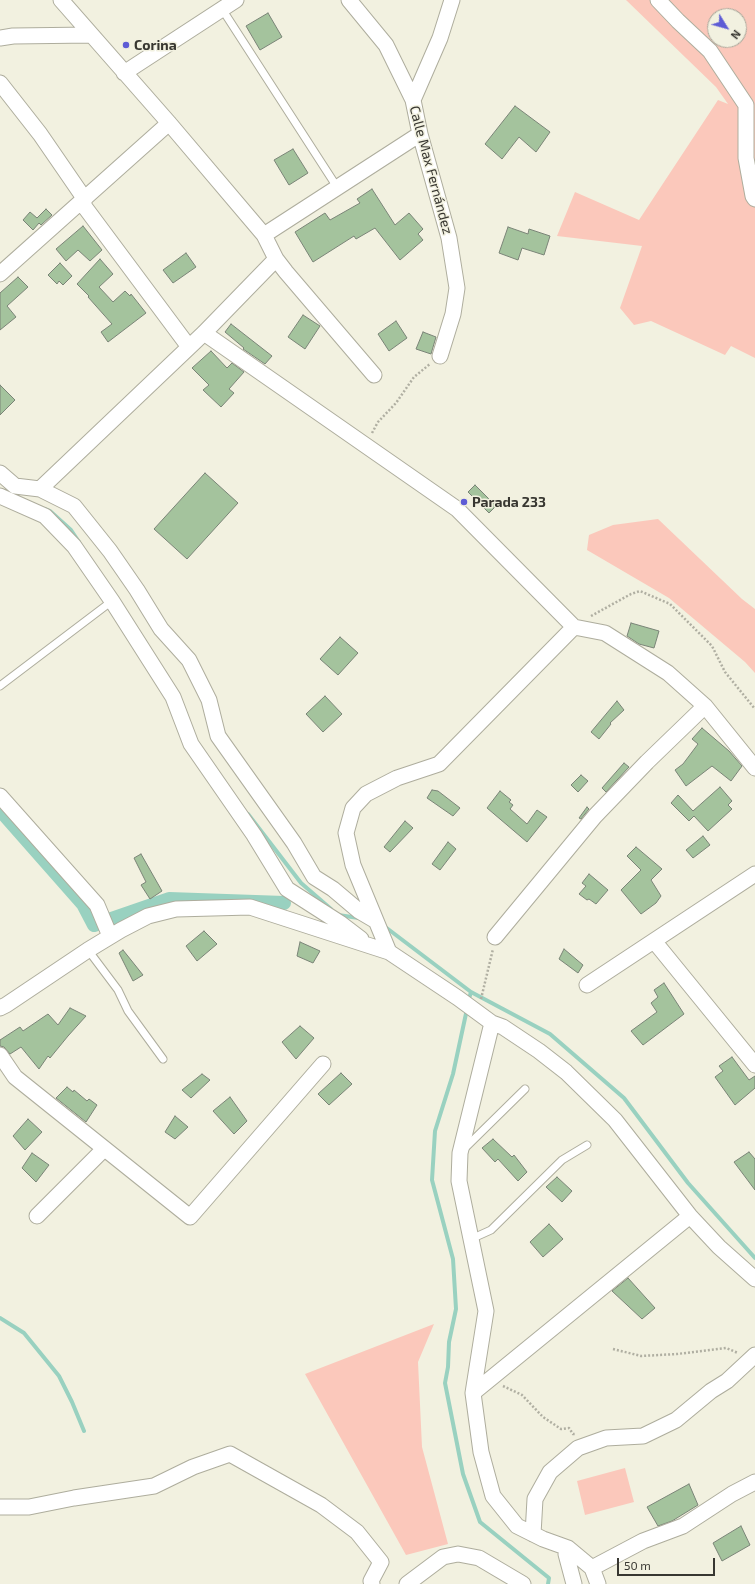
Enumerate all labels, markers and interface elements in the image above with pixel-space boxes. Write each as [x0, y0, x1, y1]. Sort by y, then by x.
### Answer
north arrow [707, 8, 747, 48]
text: N [729, 28, 744, 42]
place label: Corina [134, 37, 177, 53]
marker: Corina [121, 40, 131, 50]
street label: Calle Max Fernández [406, 104, 456, 236]
place label: Parada 233 [472, 494, 546, 510]
marker: Parada 233 [459, 497, 469, 507]
scale bar [619, 1550, 717, 1576]
text: 50 m [624, 1558, 651, 1572]

